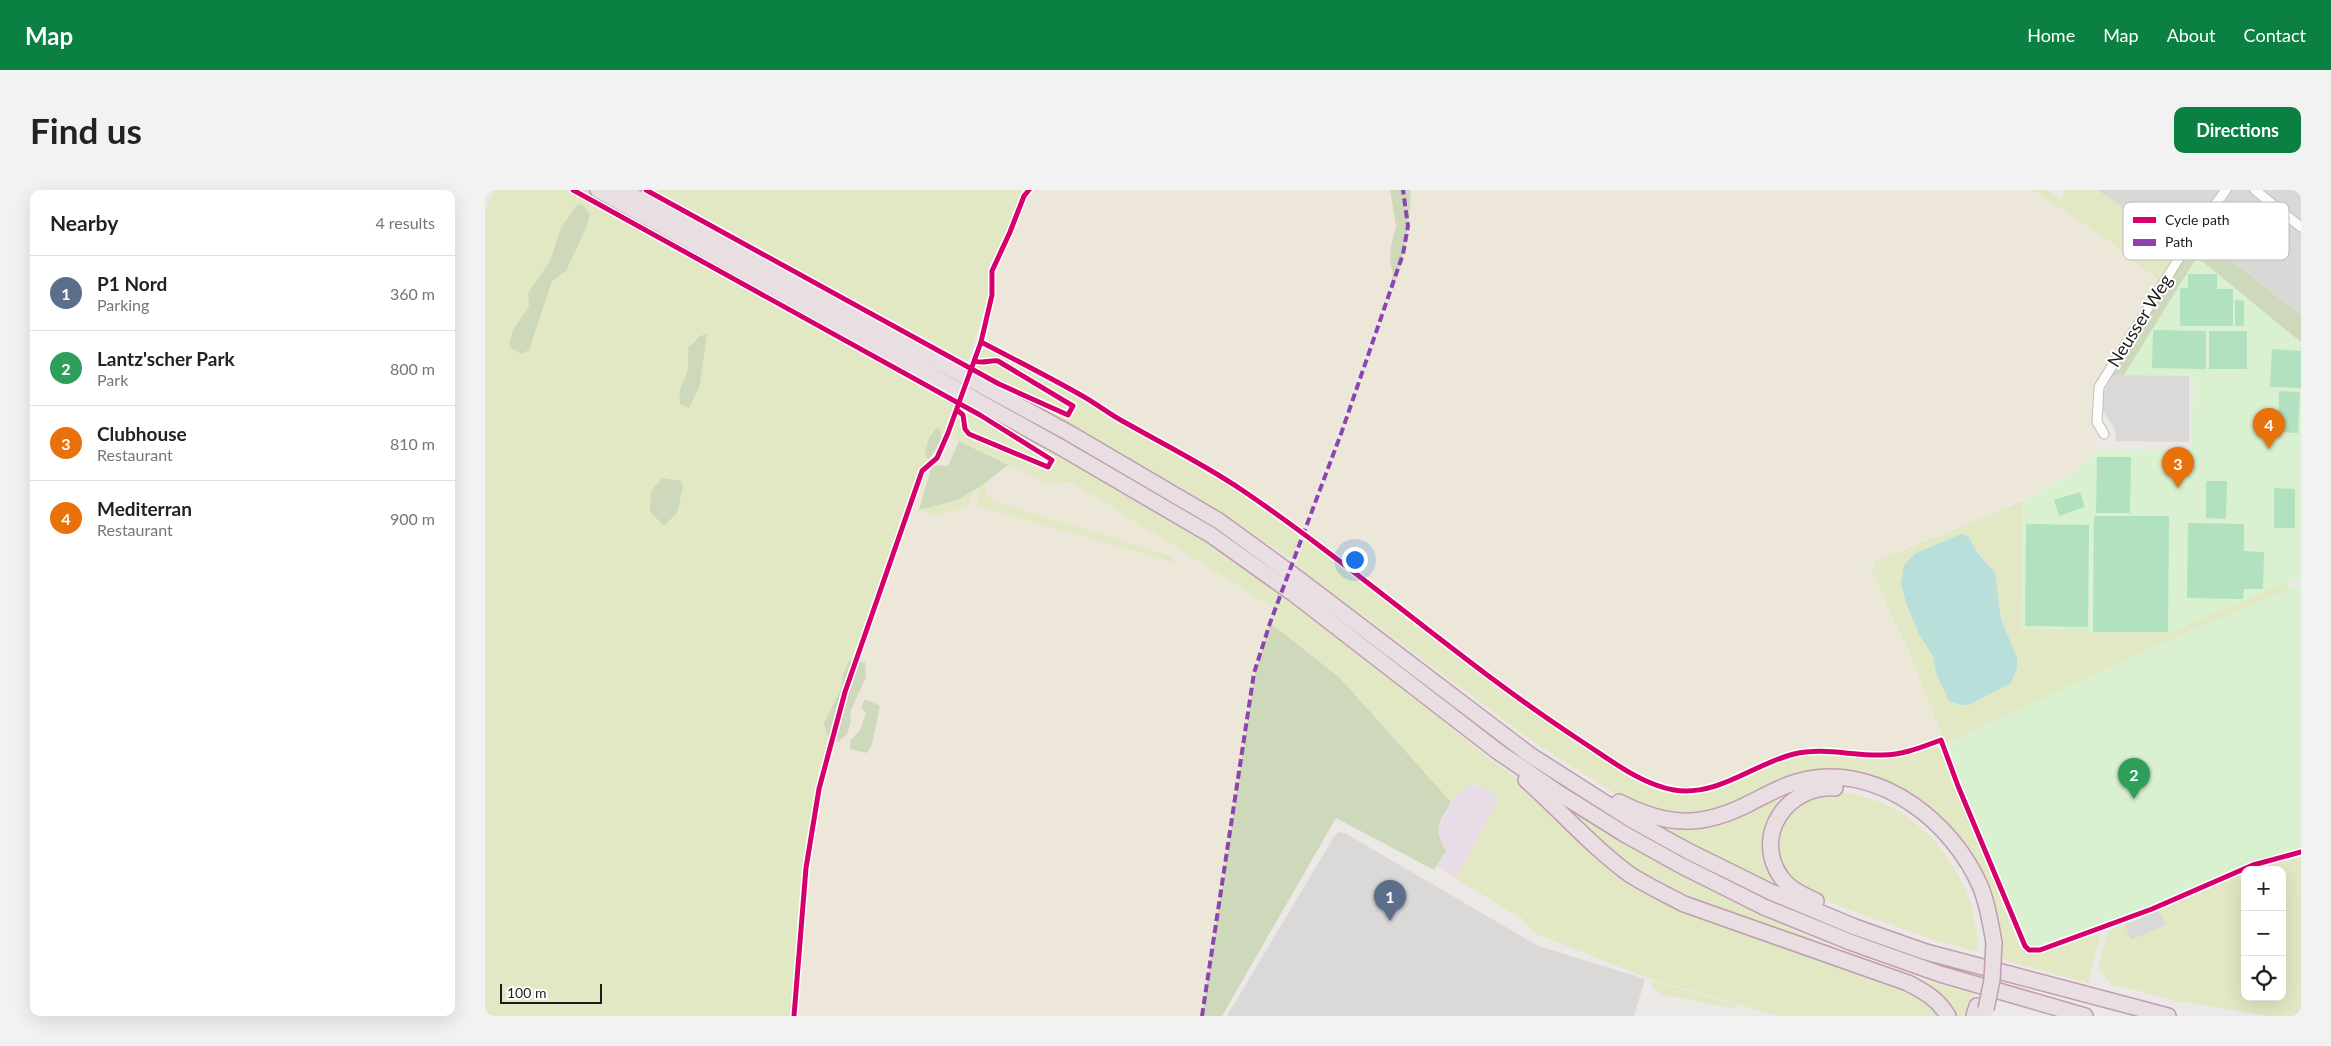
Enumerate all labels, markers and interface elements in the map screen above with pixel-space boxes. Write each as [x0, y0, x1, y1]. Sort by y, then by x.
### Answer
text: Map [25, 21, 73, 50]
text: Home [2027, 24, 2075, 46]
text: Map [2103, 24, 2139, 46]
text: About [2167, 24, 2216, 46]
text: Contact [2244, 24, 2306, 46]
button: Directions [2174, 107, 2301, 153]
text: Find us [30, 109, 142, 151]
legend [2123, 202, 2289, 260]
text: Nearby [50, 210, 118, 235]
text: Cycle path [2165, 211, 2230, 228]
text: 4 results [375, 213, 435, 232]
text: Path [2165, 233, 2193, 250]
street label: Neusser Weg [2102, 270, 2176, 371]
text: P1 Nord [97, 272, 167, 295]
text: 1 [61, 284, 71, 303]
text: 360 m [390, 284, 435, 303]
text: Parking [97, 295, 149, 314]
text: Lantz'scher Park [97, 347, 235, 370]
text: 2 [61, 359, 71, 378]
text: 800 m [390, 359, 435, 378]
text: Park [97, 370, 128, 389]
pin: 4 [2253, 408, 2285, 449]
text: Clubhouse [97, 422, 187, 445]
text: 3 [61, 434, 71, 453]
text: 810 m [390, 434, 435, 453]
text: Restaurant [97, 445, 173, 464]
pin: 3 [2162, 447, 2194, 488]
text: Mediterran [97, 497, 192, 520]
text: 4 [61, 509, 71, 528]
text: 900 m [390, 509, 435, 528]
text: Restaurant [97, 520, 173, 539]
your location [1342, 547, 1368, 573]
pin: 2 [2118, 758, 2150, 799]
map controls [2241, 866, 2286, 1001]
button: + [2241, 866, 2286, 911]
pin: 1 [1374, 880, 1406, 921]
button: − [2241, 911, 2286, 956]
button: locate [2241, 956, 2286, 1001]
scale bar [500, 981, 603, 1004]
text: 100 m [507, 984, 546, 1001]

